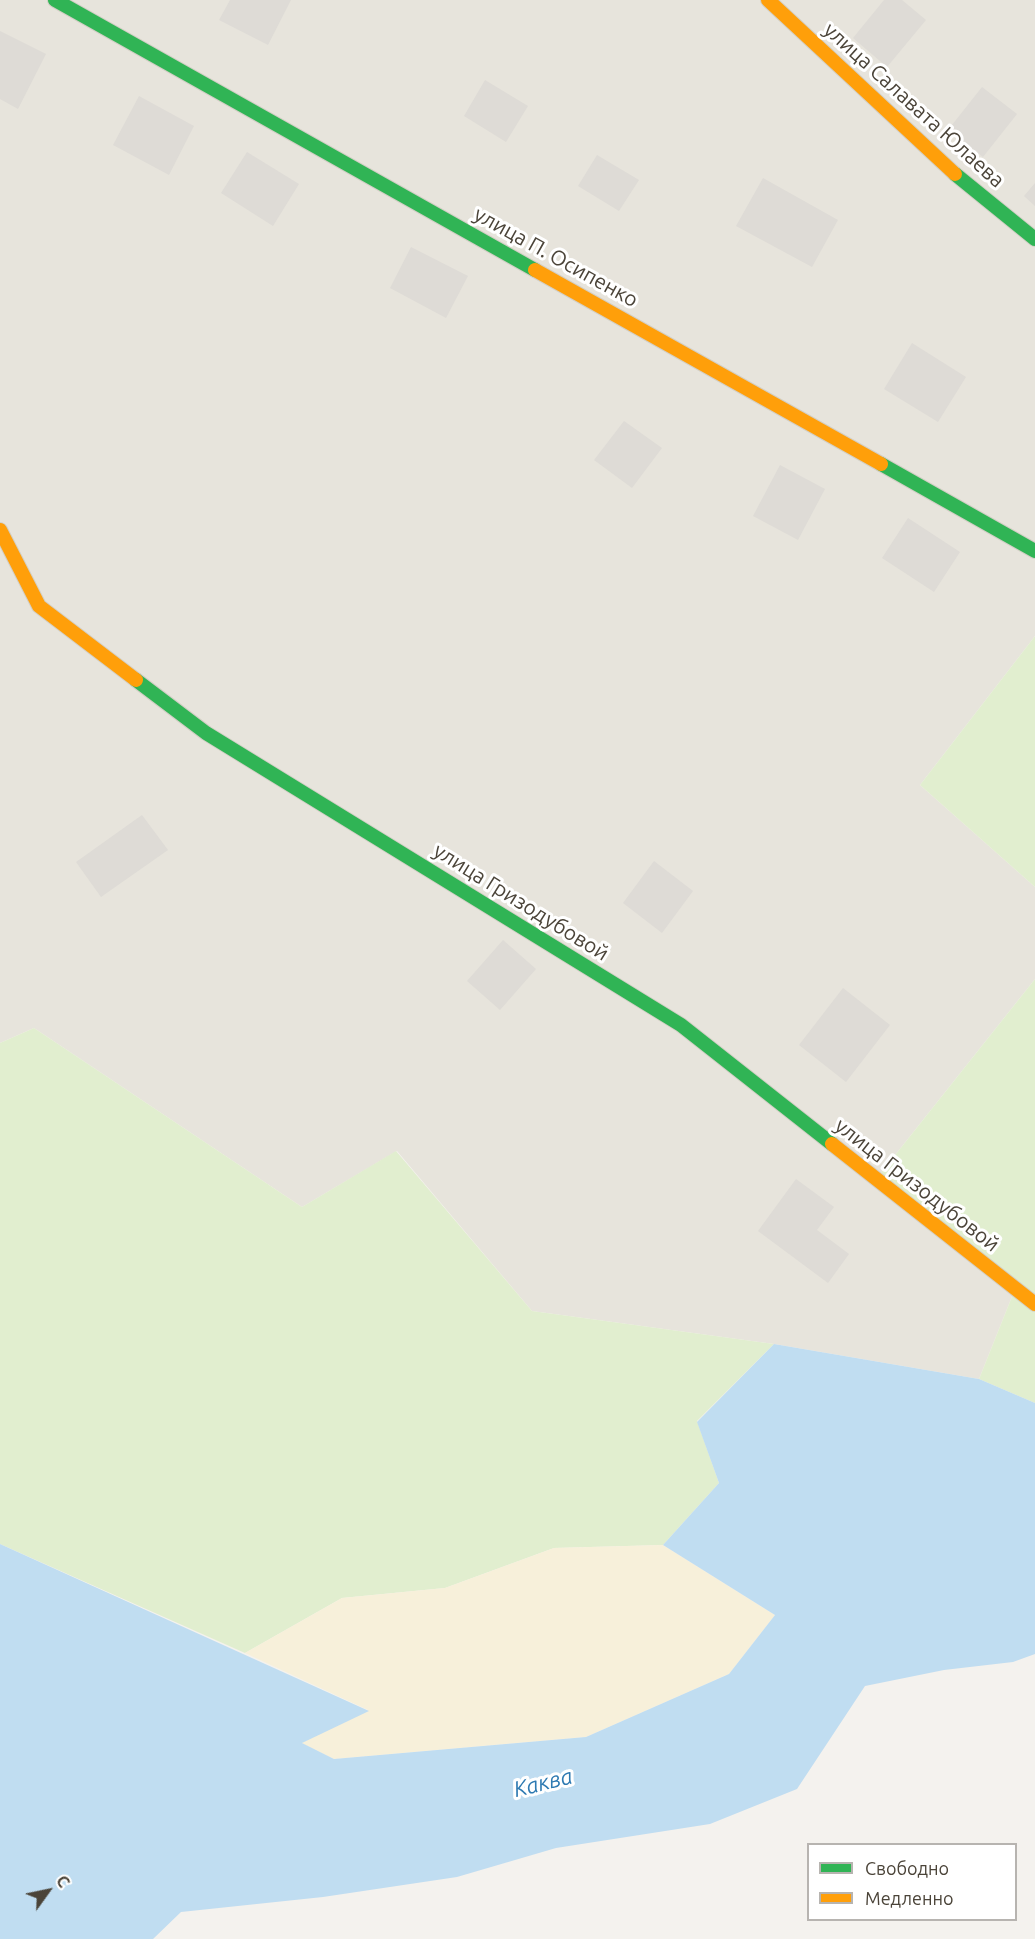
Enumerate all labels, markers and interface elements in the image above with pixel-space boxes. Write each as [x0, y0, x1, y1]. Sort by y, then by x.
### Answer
street label: улица Салавата Юлаева [818, 17, 1010, 193]
street label: улица П. Осипенко [469, 201, 643, 313]
street label: улица Гризодубовой [429, 838, 613, 966]
street label: улица Гризодубовой [830, 1113, 1004, 1257]
water label: Каква [511, 1763, 575, 1803]
legend [807, 1843, 1017, 1921]
text: Свободно [865, 1858, 949, 1878]
north arrow [18, 1861, 78, 1921]
text: С [53, 1872, 73, 1890]
text: Медленно [865, 1888, 954, 1908]

